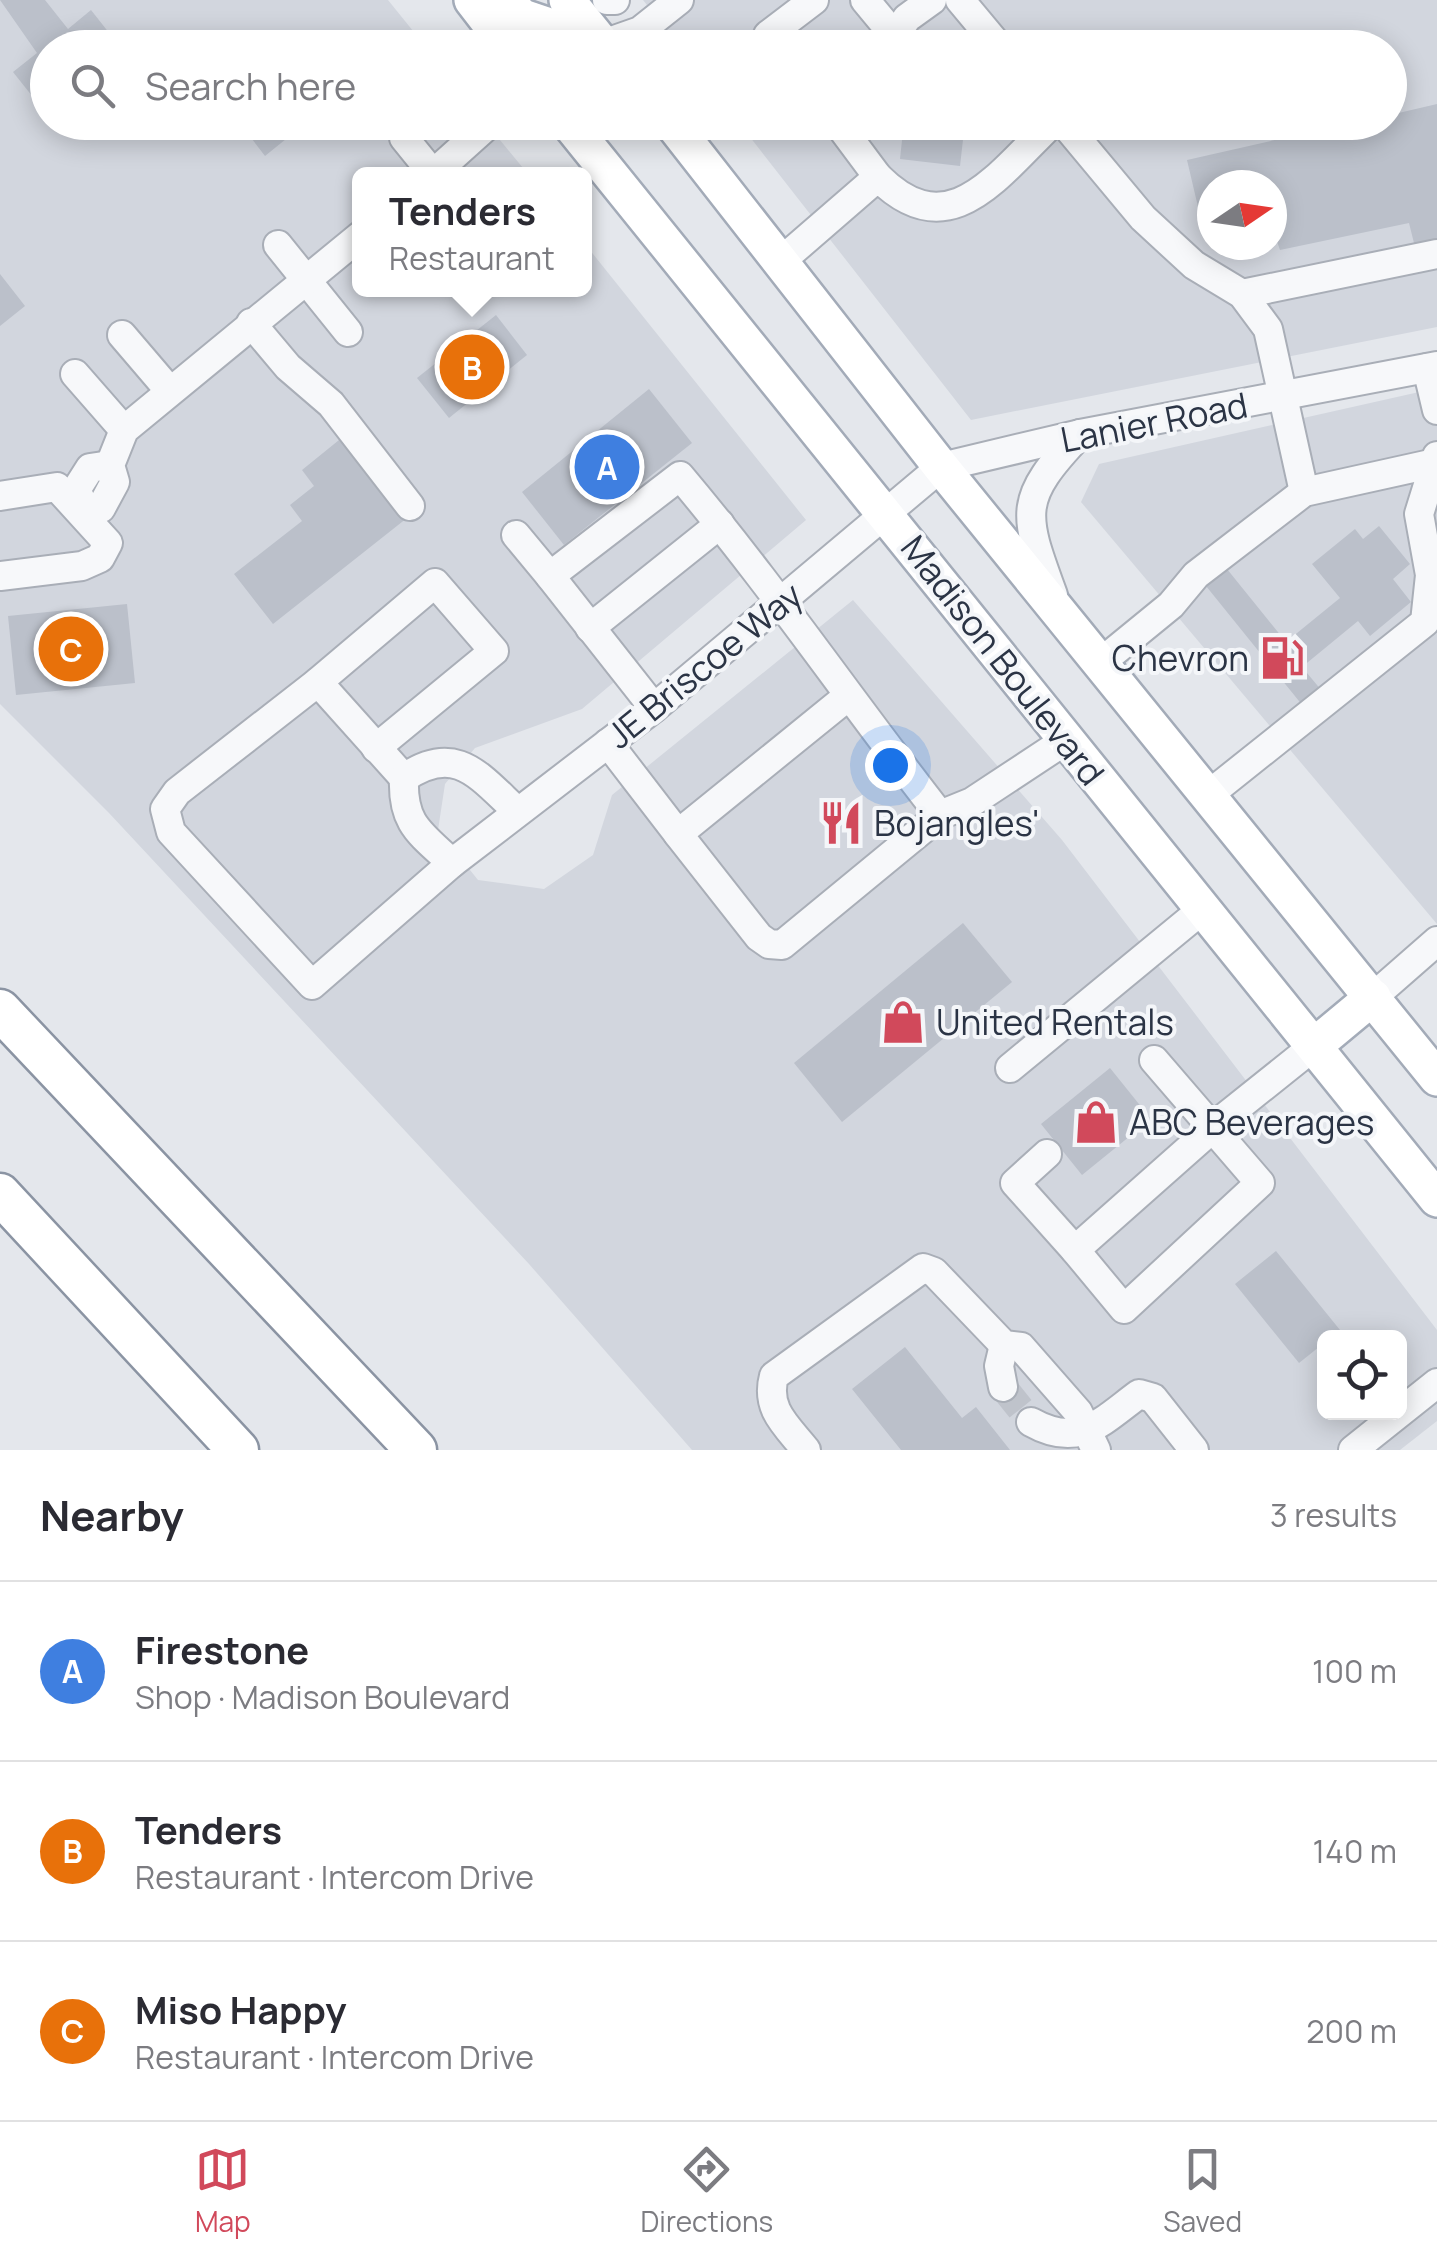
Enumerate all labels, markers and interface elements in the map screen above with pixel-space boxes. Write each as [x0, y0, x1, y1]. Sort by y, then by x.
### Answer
search box [30, 30, 1407, 140]
icon: search [65, 58, 120, 113]
text: Search here [145, 59, 356, 111]
popup [352, 167, 592, 297]
north arrow [1197, 170, 1287, 260]
text: Tenders [389, 184, 536, 236]
text: Restaurant [389, 236, 555, 280]
pin: B [440, 330, 504, 404]
street label: Lanier Road [1057, 380, 1251, 464]
pin: A [574, 430, 640, 504]
street label: Madison Boulevard [890, 525, 1116, 795]
street label: JE Briscoe Way [596, 571, 812, 759]
pin: C [38, 612, 104, 686]
place label: Chevron [1112, 634, 1249, 682]
fuel station icon: Chevron [1258, 634, 1306, 682]
your location [865, 740, 916, 791]
restaurant icon: Bojangles' [817, 799, 865, 847]
place label: Bojangles' [874, 799, 1040, 847]
shop icon: United Rentals [879, 998, 927, 1046]
place label: United Rentals [936, 998, 1174, 1046]
shop icon: ABC Beverages [1072, 1098, 1120, 1146]
place label: ABC Beverages [1129, 1098, 1374, 1146]
map controls [1317, 1330, 1407, 1420]
button: locate [1317, 1330, 1407, 1420]
text: Nearby [40, 1486, 184, 1544]
text: 3 results [1270, 1493, 1397, 1537]
text: Firestone [135, 1623, 309, 1675]
text: A [62, 1649, 83, 1693]
text: 100 m [1312, 1649, 1397, 1693]
text: Shop · Madison Boulevard [135, 1675, 510, 1719]
text: Tenders [135, 1803, 282, 1855]
text: B [62, 1829, 83, 1873]
text: 140 m [1313, 1829, 1397, 1873]
text: Restaurant · Intercom Drive [135, 1855, 534, 1899]
text: Miso Happy [135, 1983, 346, 2035]
text: C [61, 2009, 84, 2053]
text: 200 m [1306, 2009, 1397, 2053]
text: Restaurant · Intercom Drive [135, 2035, 534, 2079]
tab: Map [195, 2142, 251, 2240]
tab: Directions [641, 2142, 773, 2240]
tab: Saved [1163, 2142, 1242, 2240]

